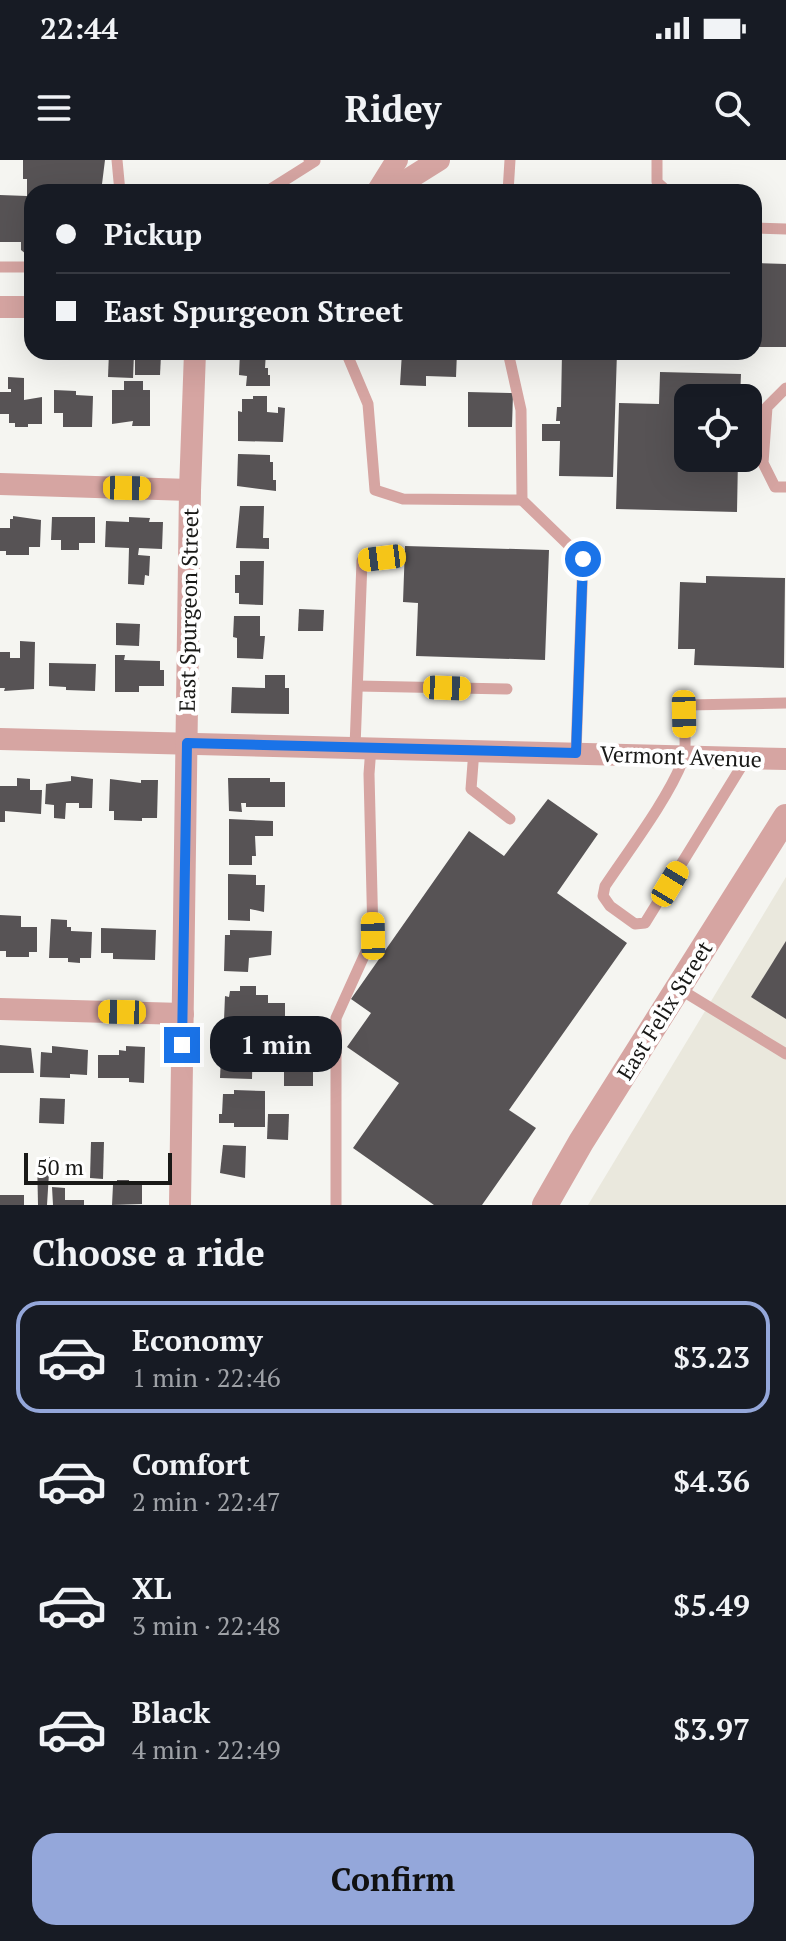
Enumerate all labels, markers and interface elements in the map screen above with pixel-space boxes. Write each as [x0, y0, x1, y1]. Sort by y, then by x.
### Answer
text: 22:44 [40, 8, 118, 48]
text: Ridey [345, 85, 441, 132]
icon: menu [32, 86, 76, 130]
icon: search [710, 86, 754, 130]
text: Pickup [104, 214, 202, 254]
text: East Spurgeon Street [104, 291, 403, 331]
map controls [674, 384, 762, 472]
button: locate [674, 384, 762, 472]
car [103, 476, 151, 500]
street label: East Spurgeon Street [172, 508, 204, 712]
route start [565, 541, 601, 577]
car [357, 543, 407, 573]
car [423, 675, 471, 701]
car [672, 690, 696, 738]
street label: Vermont Avenue [600, 739, 762, 773]
car [647, 857, 693, 911]
car [361, 912, 385, 960]
street label: East Felix Street [610, 935, 718, 1085]
car [98, 1000, 146, 1024]
callout: 1 min [210, 1017, 342, 1073]
route end [164, 1027, 200, 1063]
text: 1 min [240, 1027, 312, 1061]
scale bar [24, 1149, 172, 1185]
text: 50 m [36, 1152, 84, 1181]
text: Choose a ride [32, 1229, 265, 1276]
text: Economy [132, 1320, 263, 1360]
icon: car [36, 1321, 108, 1393]
text: $3.23 [673, 1337, 750, 1377]
text: 1 min · 22:46 [132, 1360, 281, 1394]
text: Comfort [132, 1444, 250, 1484]
icon: car [36, 1445, 108, 1517]
text: $4.36 [673, 1461, 750, 1501]
text: 2 min · 22:47 [132, 1484, 281, 1518]
text: XL [132, 1568, 171, 1608]
icon: car [36, 1569, 108, 1641]
text: $5.49 [673, 1585, 750, 1625]
text: 3 min · 22:48 [132, 1608, 281, 1642]
text: Black [132, 1692, 210, 1732]
icon: car [36, 1693, 108, 1765]
text: $3.97 [673, 1709, 750, 1749]
text: 4 min · 22:49 [132, 1732, 281, 1766]
button: Confirm [32, 1833, 754, 1925]

